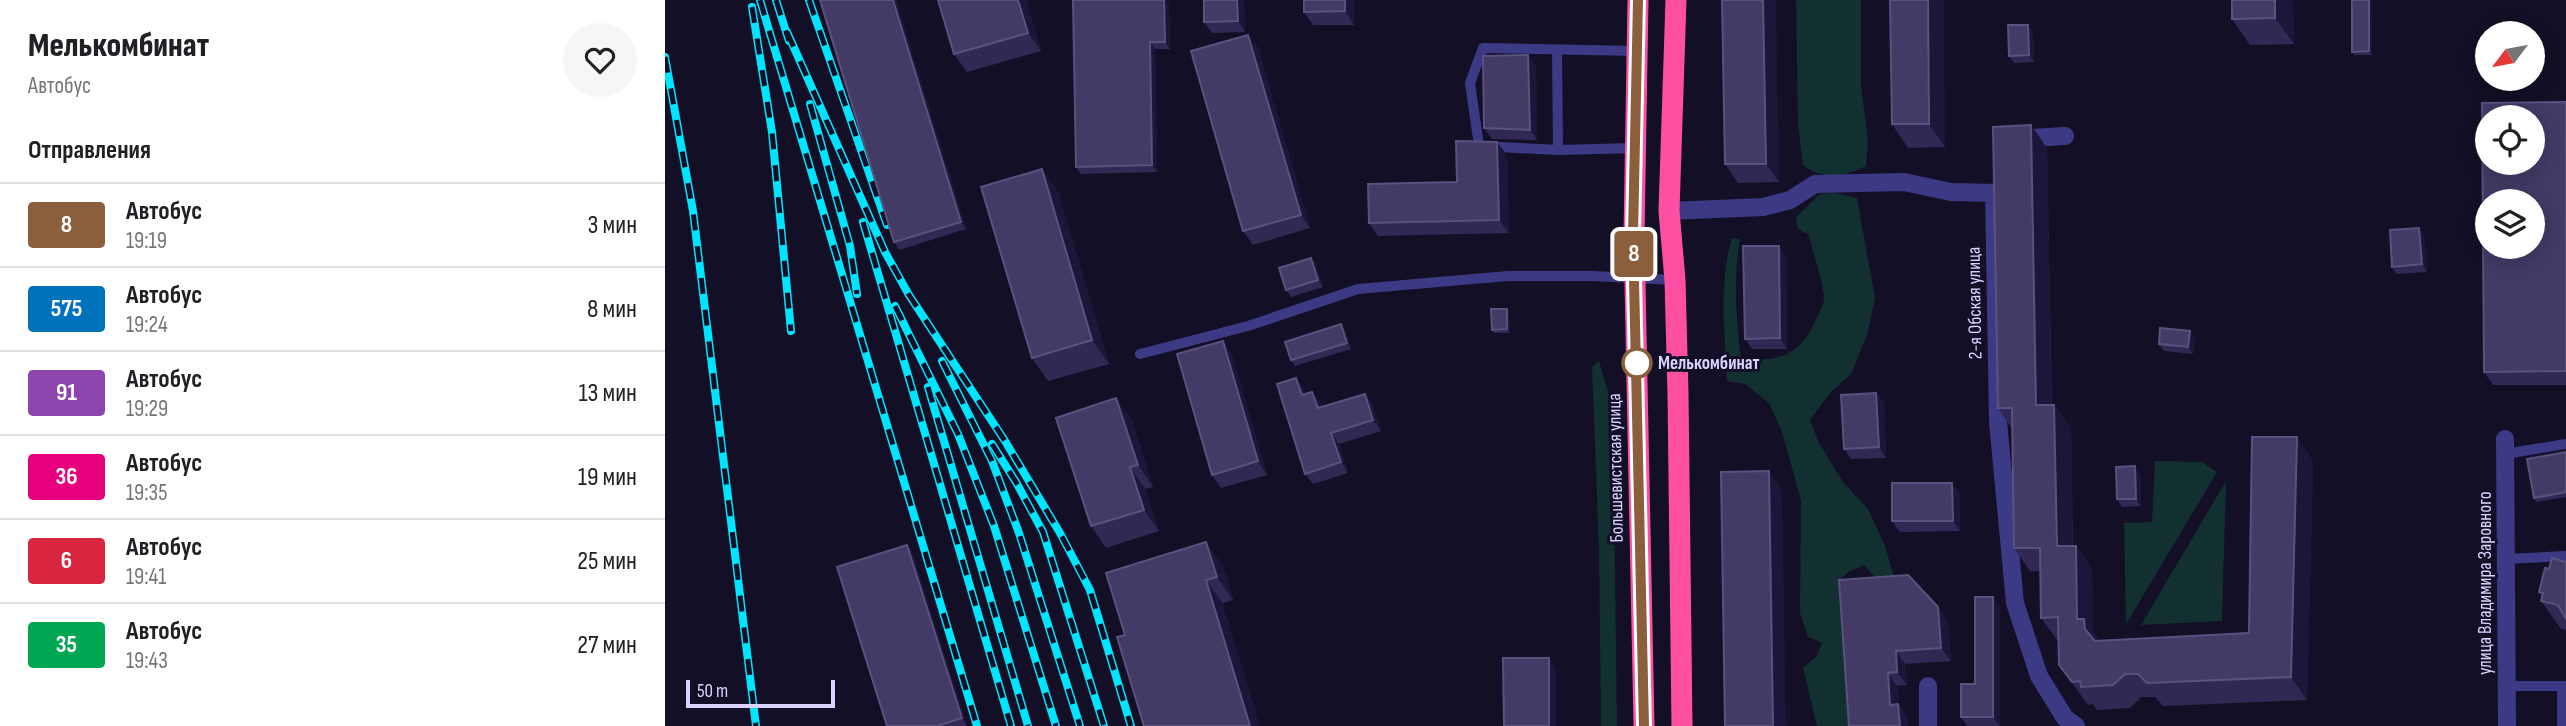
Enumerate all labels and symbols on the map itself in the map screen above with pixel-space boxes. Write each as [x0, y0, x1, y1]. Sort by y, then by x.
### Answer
north arrow [2475, 21, 2545, 91]
line badge: 8 [1611, 231, 1657, 277]
street label: 2-я Обская улица [1963, 246, 1987, 360]
marker: Мелькомбинат [1622, 348, 1652, 378]
place label: Мелькомбинат [1658, 352, 1760, 375]
street label: Большевистская улица [1603, 393, 1629, 543]
street label: улица Владимира Заровного [2474, 491, 2497, 675]
scale bar [686, 677, 835, 709]

